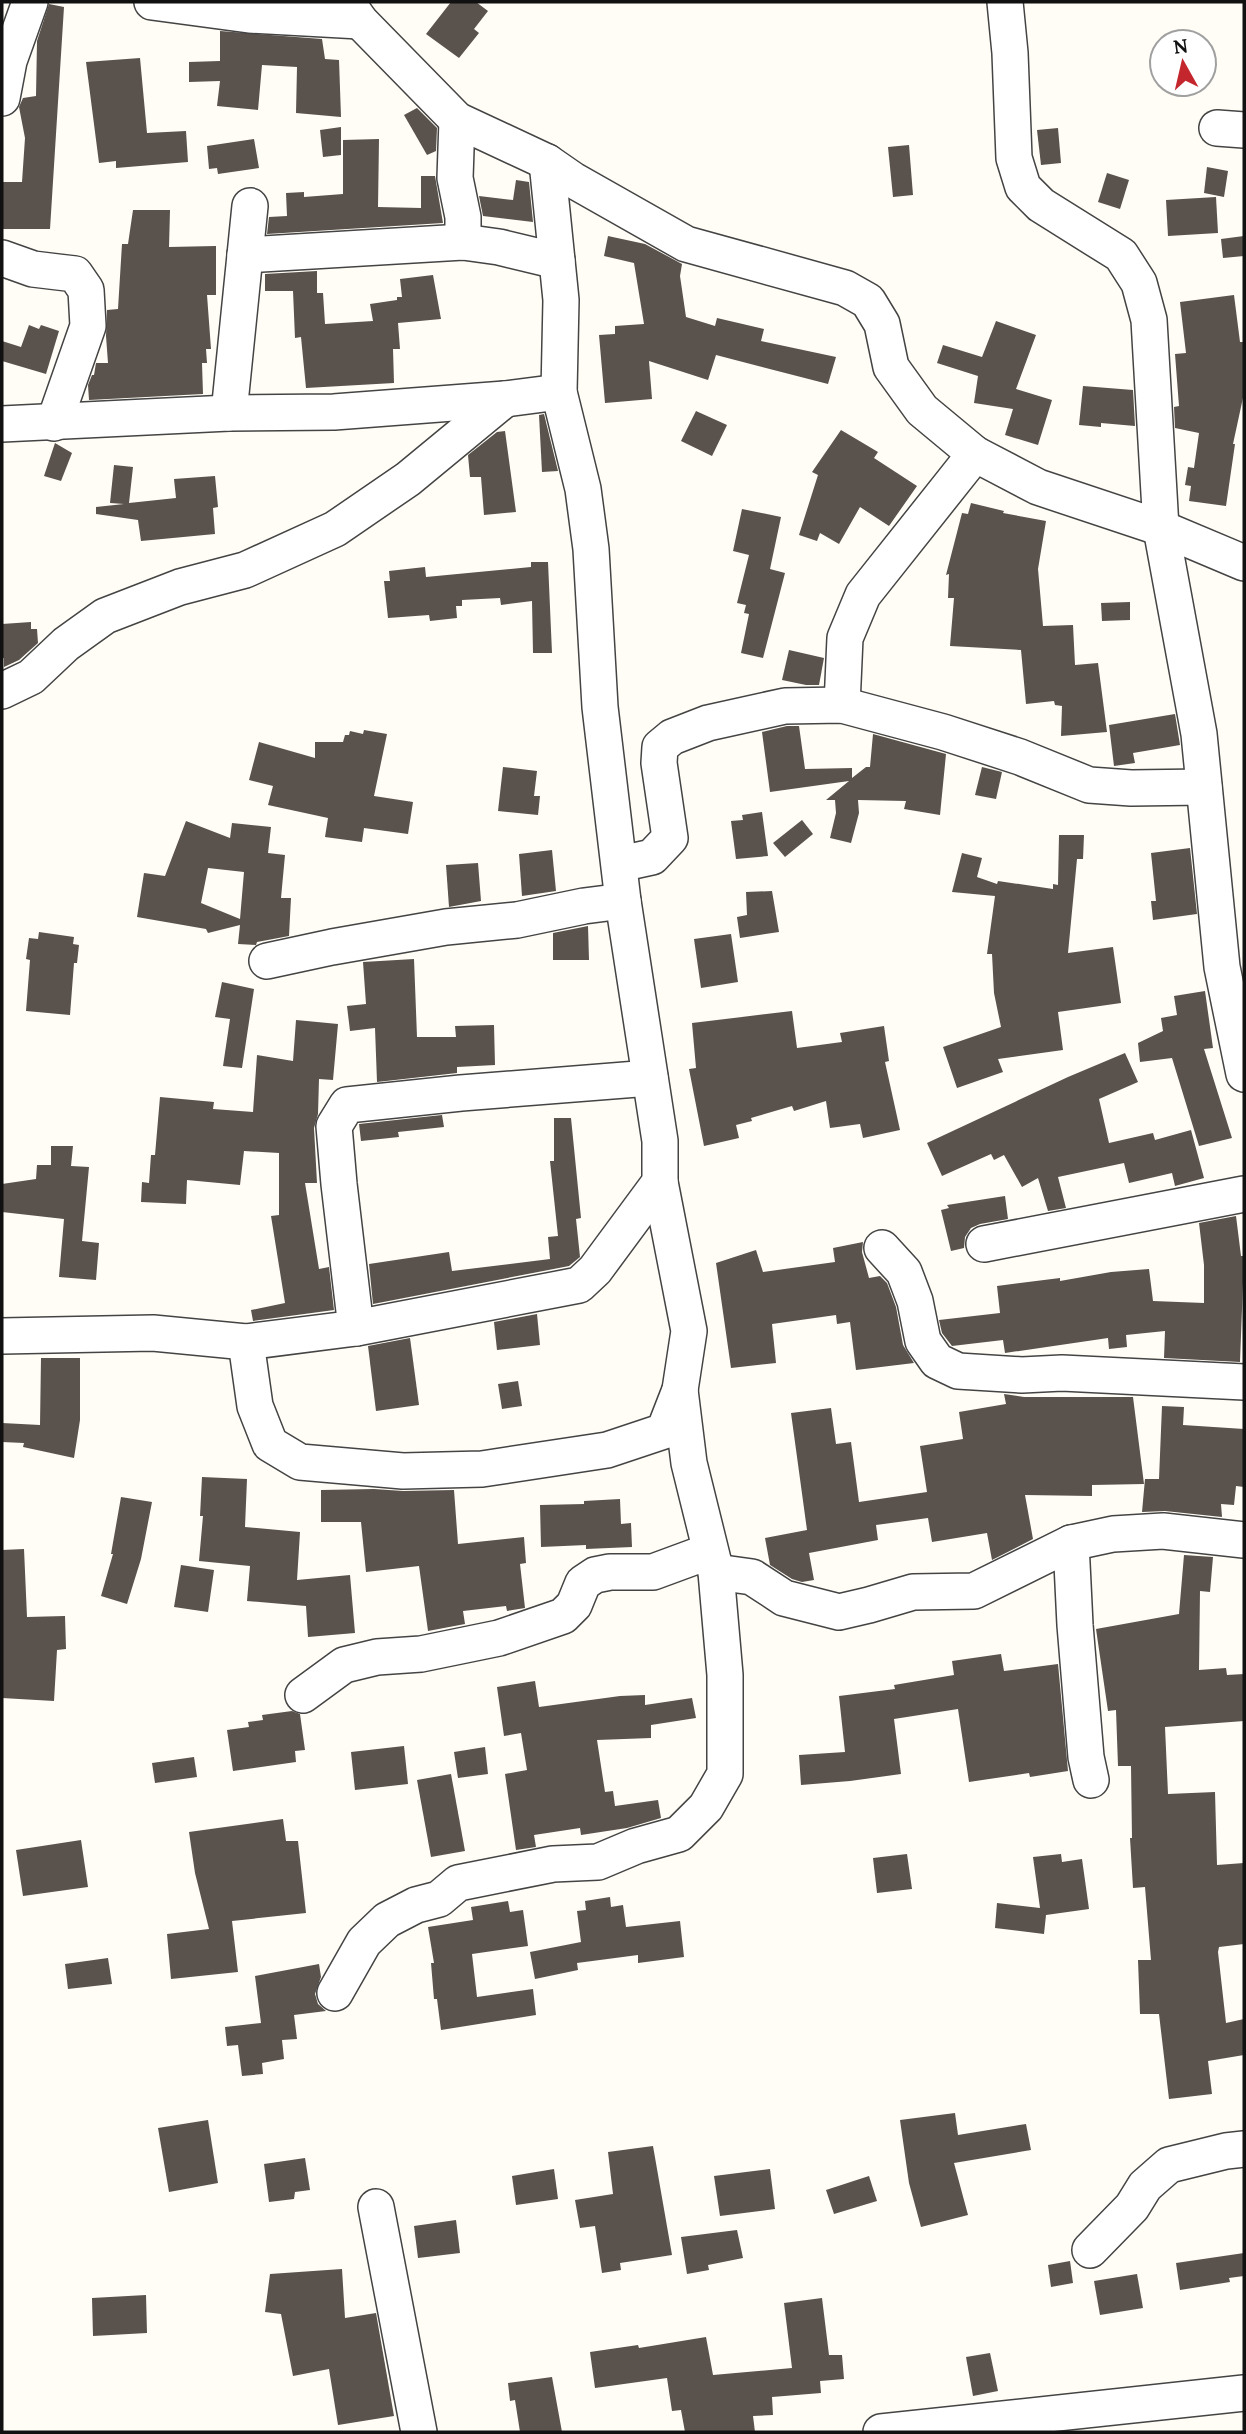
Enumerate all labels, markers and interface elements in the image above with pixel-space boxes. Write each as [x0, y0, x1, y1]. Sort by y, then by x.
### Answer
north arrow [1148, 28, 1218, 98]
text: N [1172, 33, 1190, 59]

